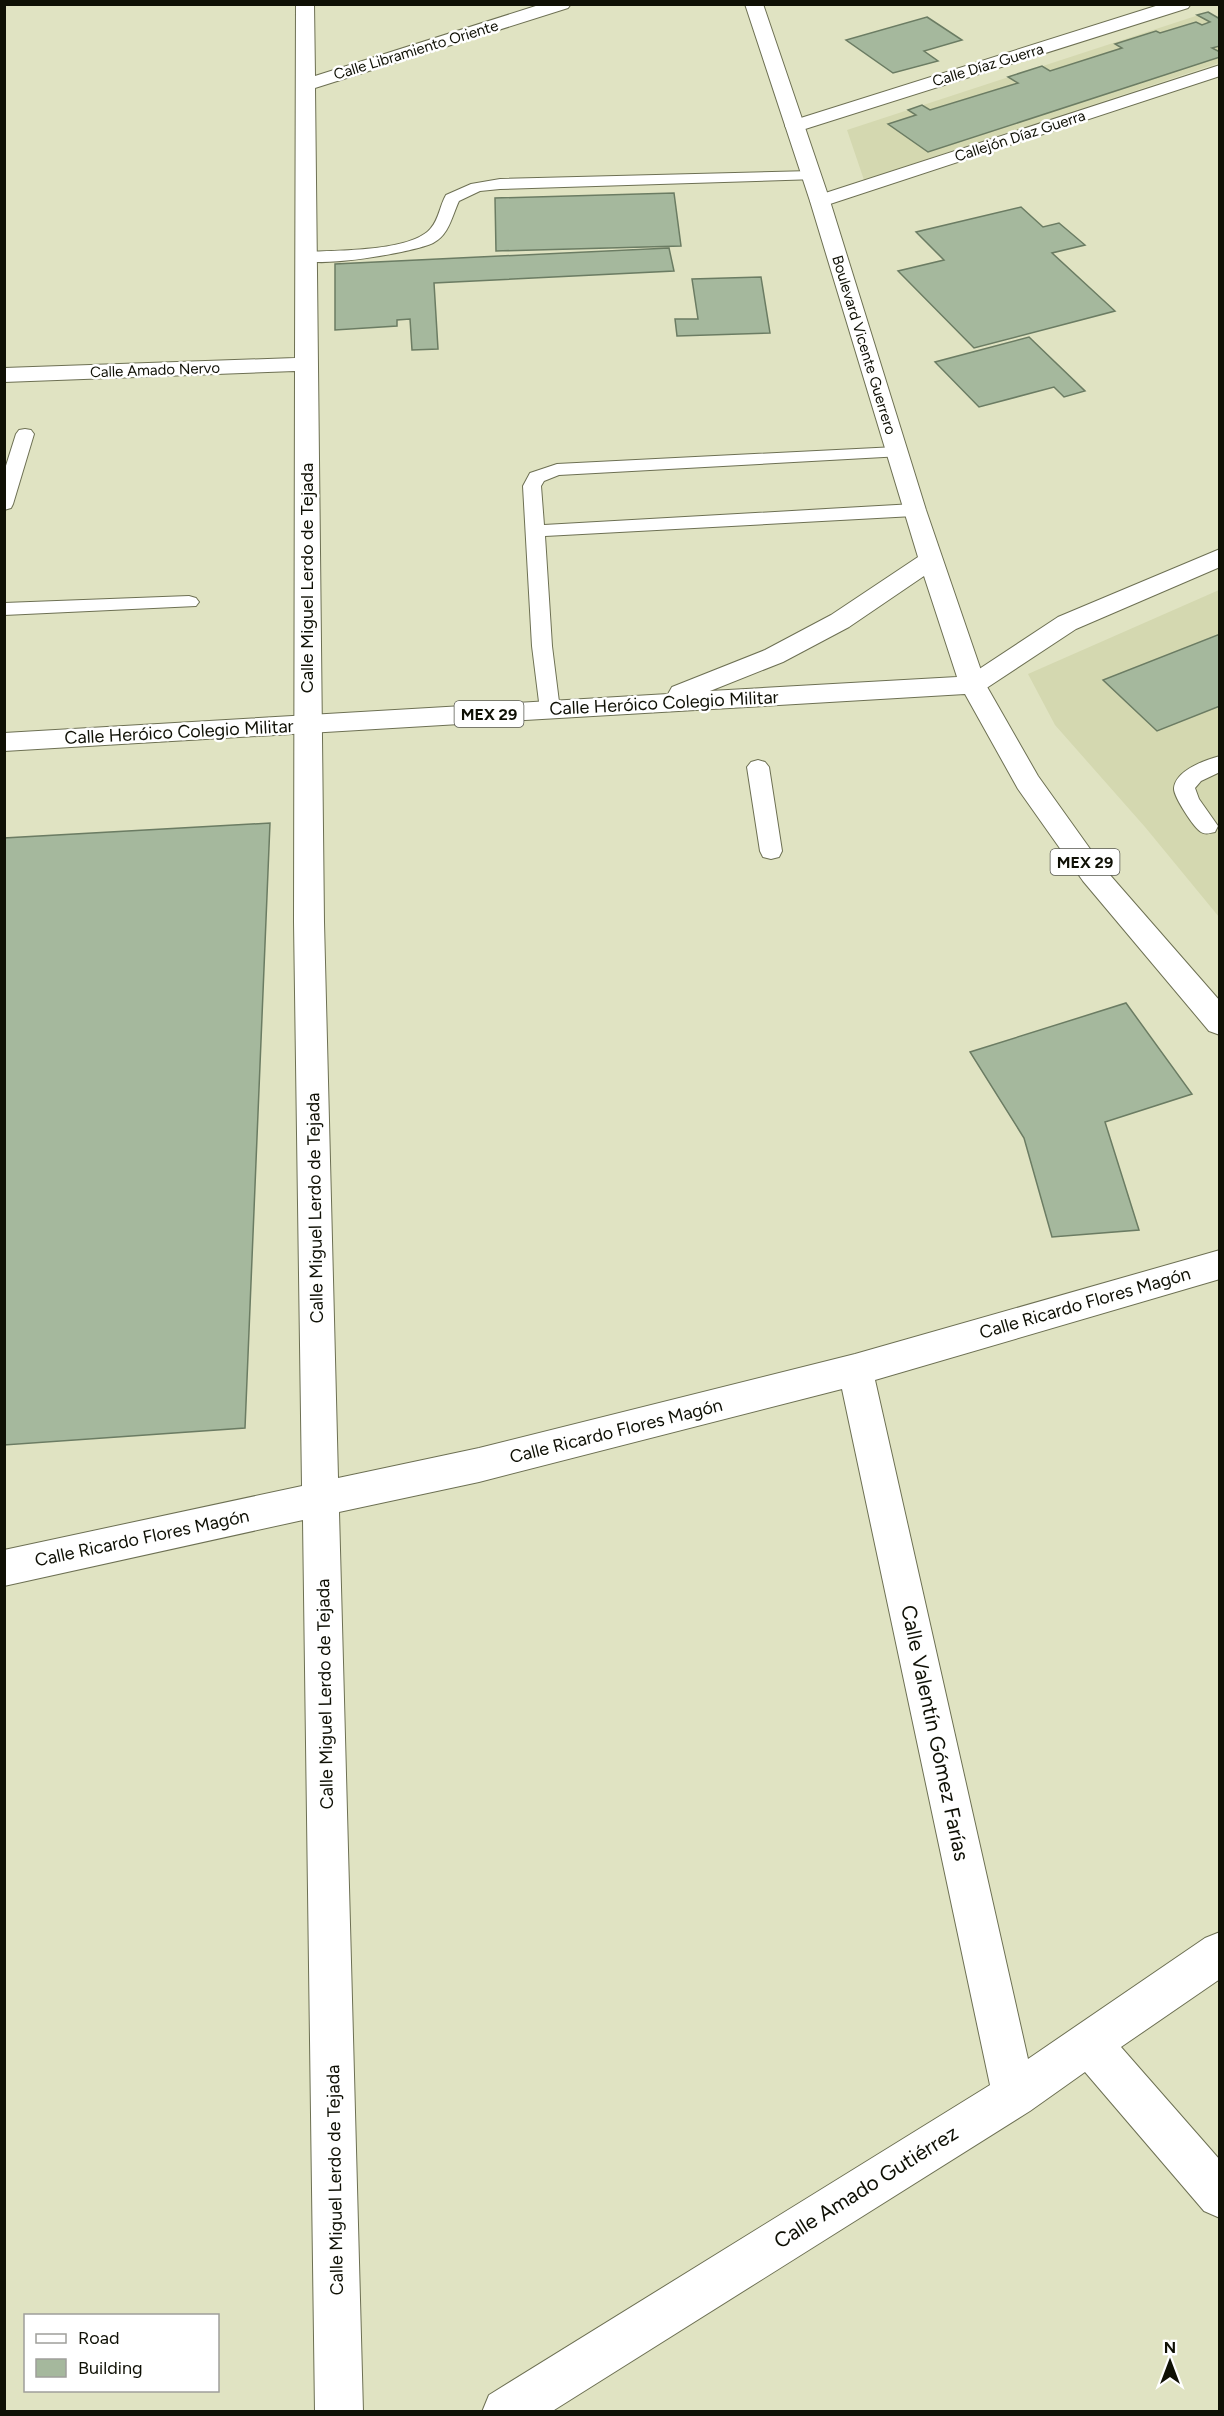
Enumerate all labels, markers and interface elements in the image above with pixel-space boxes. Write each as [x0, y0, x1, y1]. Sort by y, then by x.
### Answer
street label: Calle Libramiento Oriente [332, 16, 500, 84]
street label: Calle Díaz Guerra [930, 40, 1046, 90]
street label: Callejón Díaz Guerra [952, 106, 1088, 166]
street label: Boulevard Vicente Guerrero [828, 253, 900, 437]
street label: Calle Amado Nervo [90, 359, 221, 381]
street label: Calle Miguel Lerdo de Tejada [296, 463, 318, 693]
street label: Calle Heróico Colegio Militar [549, 686, 779, 720]
road number: MEX 29 [454, 701, 524, 727]
street label: Calle Heróico Colegio Militar [64, 715, 294, 749]
road number: MEX 29 [1050, 849, 1120, 875]
street label: Calle Miguel Lerdo de Tejada [302, 1093, 328, 1323]
street label: Calle Ricardo Flores Magón [977, 1262, 1193, 1344]
street label: Calle Ricardo Flores Magón [507, 1394, 725, 1468]
street label: Calle Ricardo Flores Magón [33, 1505, 251, 1571]
street label: Calle Miguel Lerdo de Tejada [312, 1579, 338, 1809]
street label: Calle Valentín Gómez Farías [896, 1603, 975, 1863]
street label: Calle Miguel Lerdo de Tejada [322, 2065, 348, 2295]
street label: Calle Amado Gutiérrez [769, 2120, 962, 2253]
legend [24, 2314, 219, 2392]
text: Road [78, 2327, 119, 2349]
north arrow [1140, 2332, 1200, 2392]
text: N [1164, 2338, 1176, 2357]
text: Building [78, 2357, 143, 2379]

